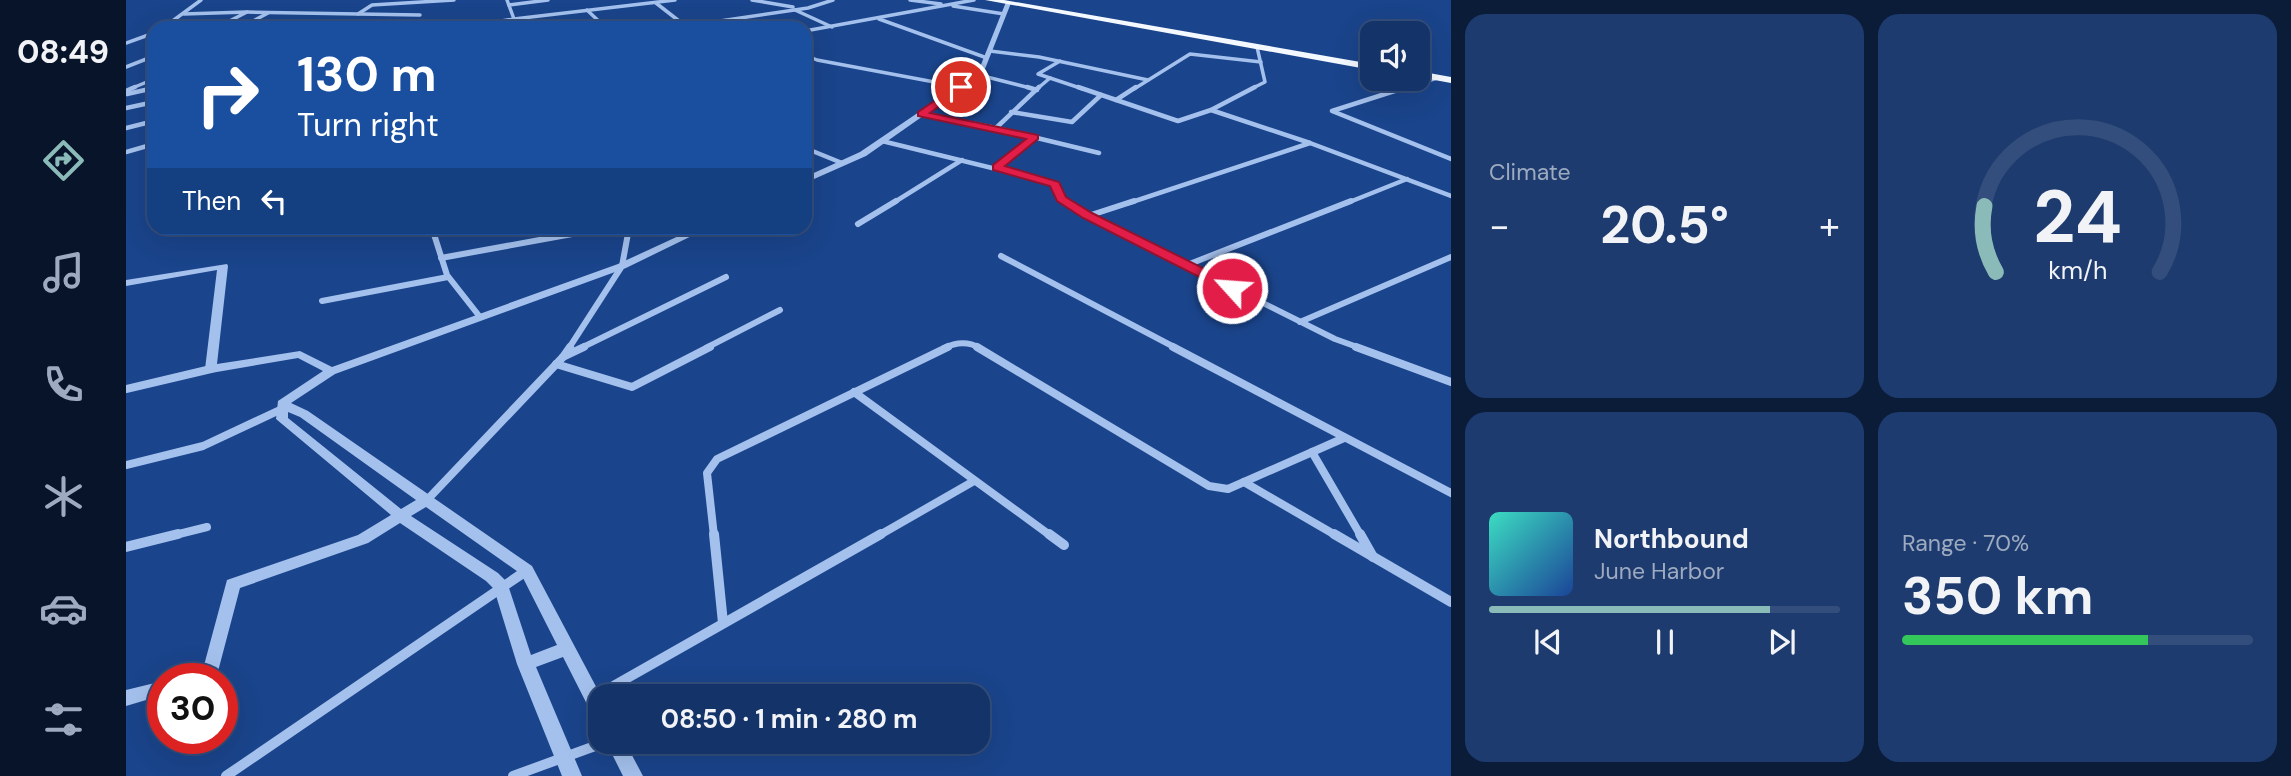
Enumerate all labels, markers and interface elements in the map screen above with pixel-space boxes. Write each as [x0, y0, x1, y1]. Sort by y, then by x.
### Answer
map controls [1360, 21, 1430, 91]
button: sound [1360, 21, 1430, 91]
text: 08:49 [17, 31, 109, 73]
text: 130 m [297, 42, 437, 106]
icon: right [182, 49, 273, 140]
pin [931, 57, 991, 117]
icon: arrive [942, 68, 980, 106]
text: Turn right [297, 104, 439, 146]
icon: directions [39, 136, 88, 185]
text: Climate [1489, 157, 1571, 187]
text: 24 [2033, 170, 2122, 265]
icon: left [255, 182, 293, 220]
text: Then [182, 184, 241, 218]
text: 20.5° [1600, 191, 1729, 259]
text: − [1489, 201, 1510, 251]
text: + [1819, 201, 1840, 251]
icon: music [39, 248, 88, 297]
position arrow [1195, 251, 1269, 325]
text: km/h [2048, 254, 2107, 287]
icon: phone [39, 360, 88, 409]
icon: climate [39, 472, 88, 521]
text: Northbound [1594, 522, 1749, 556]
text: Range · 70% [1902, 528, 2029, 558]
text: June Harbor [1594, 556, 1724, 586]
text: 350 km [1902, 562, 2094, 630]
icon: car [39, 584, 88, 633]
icon: previous [1529, 623, 1567, 661]
icon: pause [1646, 623, 1684, 661]
icon: next [1763, 623, 1801, 661]
speed limit sign: 30 [147, 663, 238, 754]
icon: filters [39, 695, 88, 744]
text: 08:50 · 1 min · 280 m [661, 702, 917, 736]

